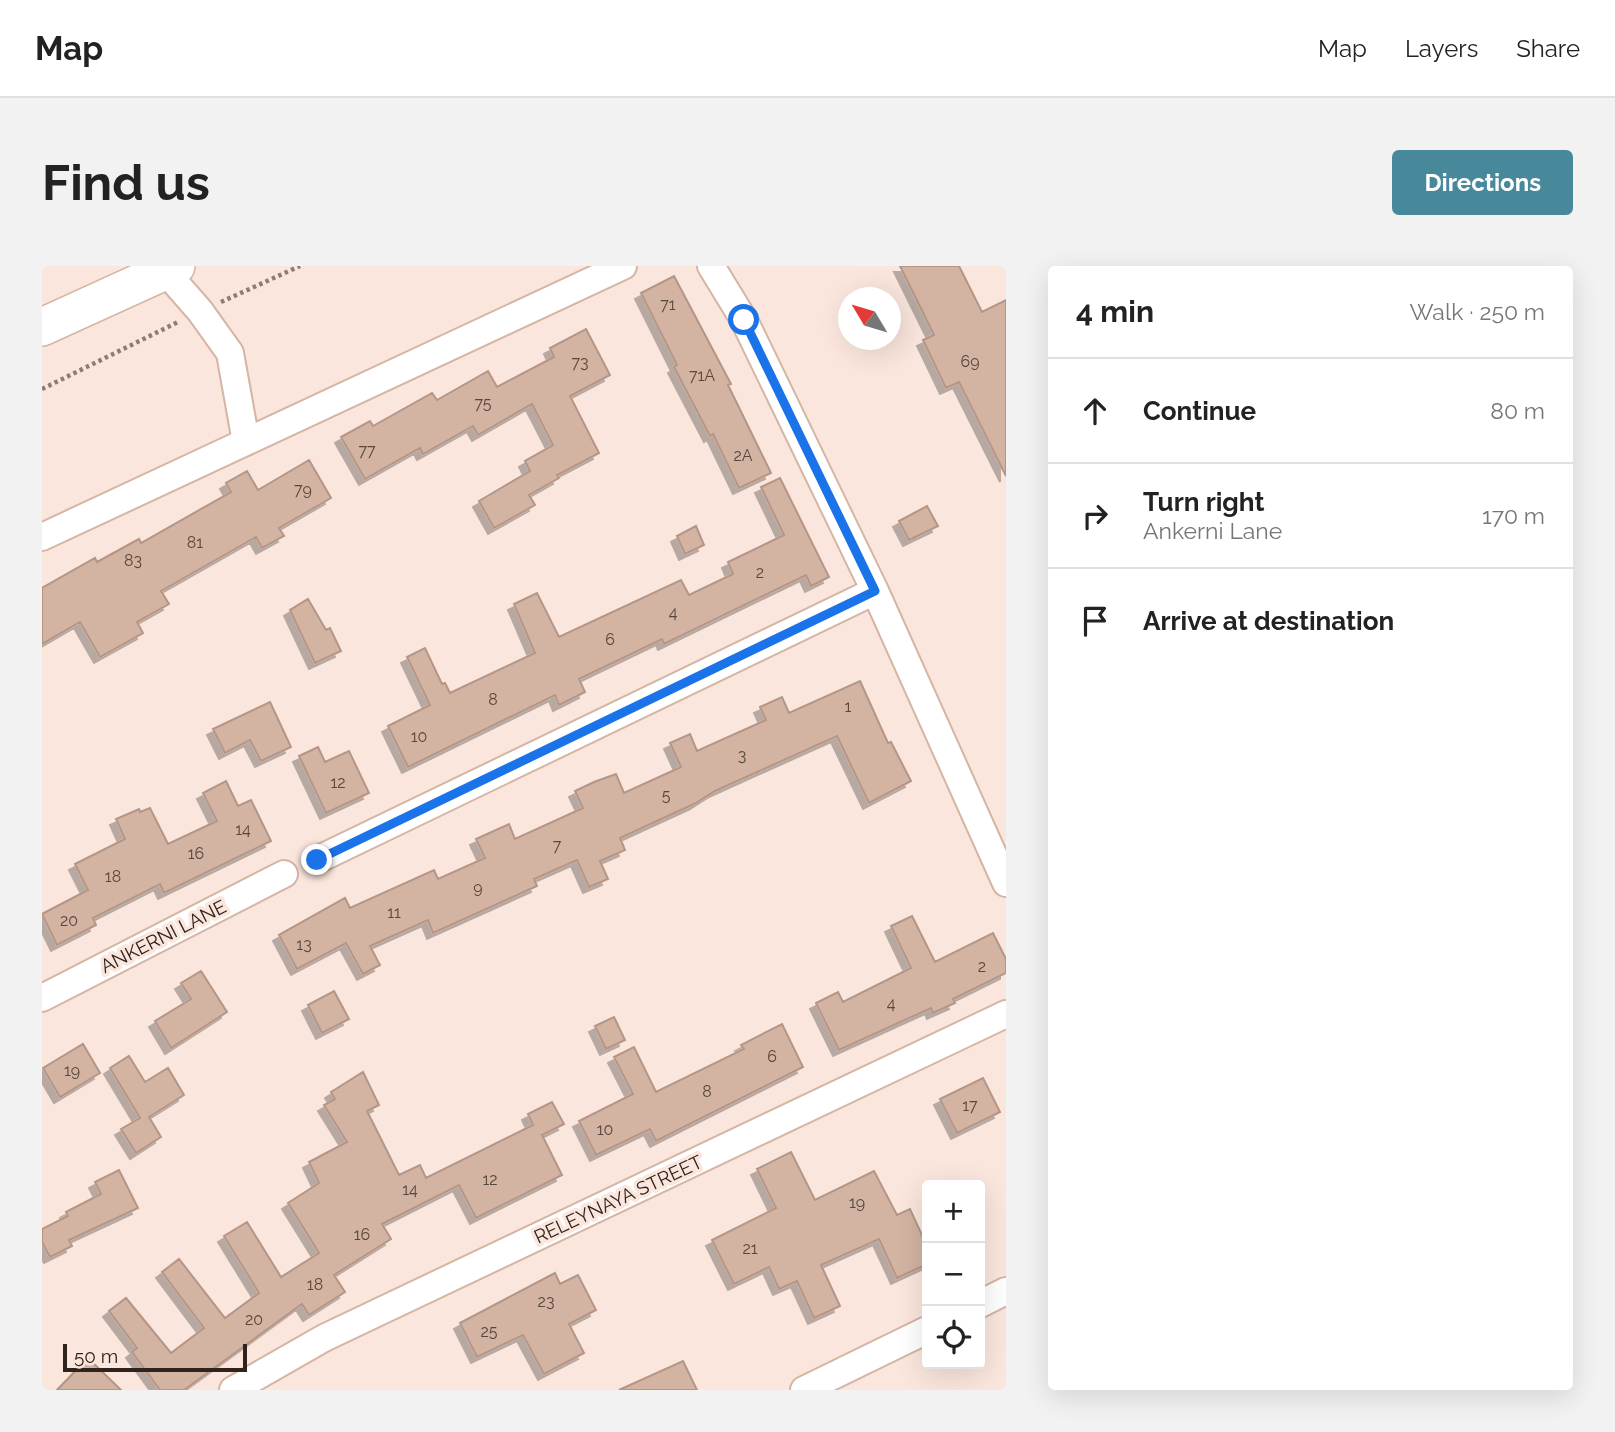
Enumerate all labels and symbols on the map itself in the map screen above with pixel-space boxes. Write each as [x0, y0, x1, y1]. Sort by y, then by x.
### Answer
north arrow [838, 287, 901, 350]
house number: 71 [660, 295, 676, 314]
route start [728, 304, 759, 335]
house number: 69 [960, 352, 980, 371]
house number: 73 [571, 353, 589, 372]
house number: 71А [689, 366, 715, 385]
house number: 75 [474, 394, 492, 413]
house number: 77 [358, 441, 376, 460]
house number: 2А [733, 446, 753, 465]
house number: 79 [294, 480, 312, 499]
house number: 81 [187, 533, 203, 552]
house number: 83 [124, 551, 142, 570]
house number: 2 [756, 563, 764, 582]
house number: 4 [669, 603, 678, 622]
house number: 6 [605, 630, 615, 649]
house number: 8 [488, 690, 498, 709]
house number: 1 [845, 697, 852, 716]
house number: 10 [411, 727, 427, 746]
house number: 3 [738, 746, 746, 765]
house number: 12 [330, 773, 346, 792]
house number: 5 [662, 786, 671, 805]
house number: 14 [235, 820, 251, 839]
house number: 7 [553, 836, 562, 855]
house number: 16 [188, 844, 204, 863]
route end [301, 844, 332, 875]
house number: 18 [105, 867, 121, 886]
house number: 9 [473, 878, 483, 897]
street label: ANKERNI LANE [96, 895, 230, 977]
house number: 11 [387, 903, 401, 922]
house number: 20 [60, 911, 78, 930]
house number: 13 [296, 935, 312, 954]
house number: 2 [978, 957, 986, 976]
house number: 4 [887, 994, 896, 1013]
house number: 6 [767, 1047, 777, 1066]
house number: 19 [64, 1061, 80, 1080]
house number: 8 [702, 1082, 712, 1101]
house number: 17 [962, 1096, 978, 1115]
house number: 10 [597, 1120, 613, 1139]
street label: RELEYNAYA STREET [530, 1150, 706, 1248]
house number: 12 [482, 1170, 498, 1189]
house number: 14 [402, 1180, 418, 1199]
house number: 19 [849, 1193, 865, 1212]
house number: 16 [354, 1225, 370, 1244]
house number: 21 [742, 1239, 758, 1258]
house number: 18 [307, 1275, 323, 1294]
house number: 23 [538, 1292, 554, 1311]
house number: 20 [245, 1310, 263, 1329]
house number: 25 [480, 1322, 498, 1341]
scale bar [63, 1341, 247, 1373]

